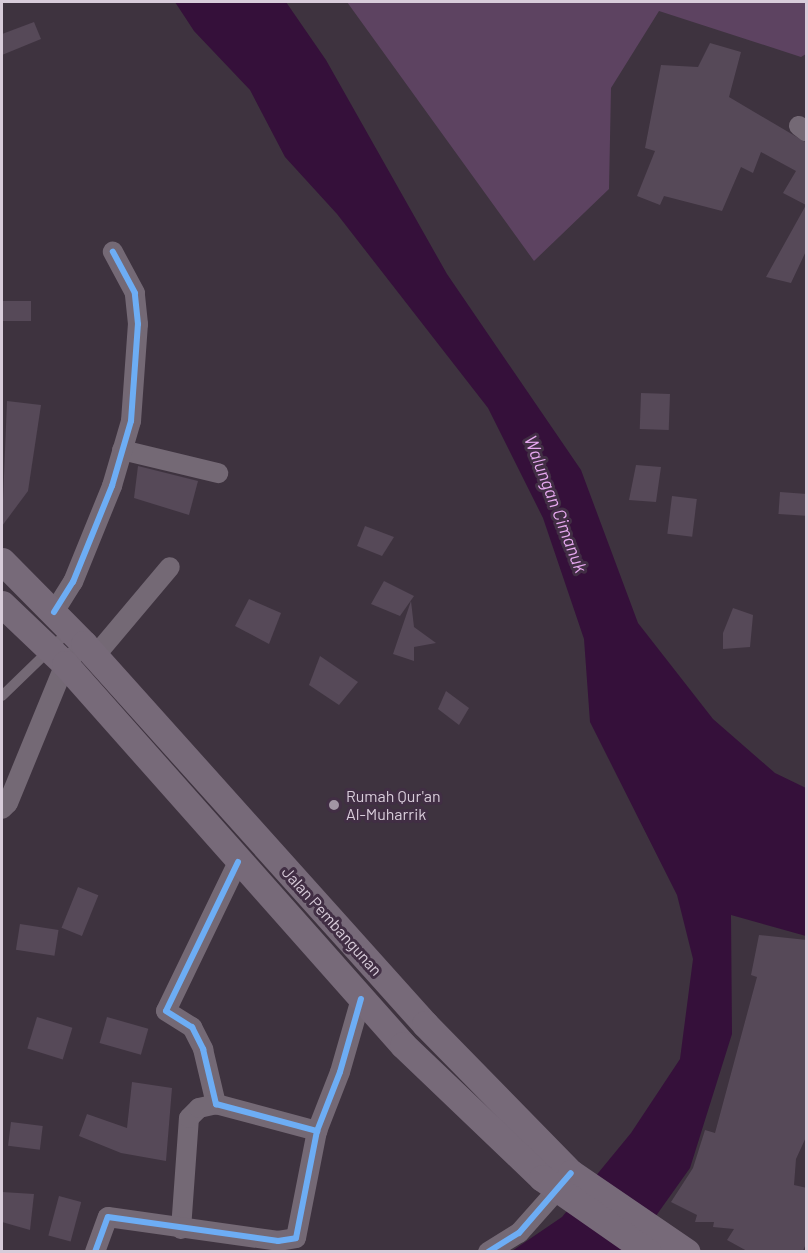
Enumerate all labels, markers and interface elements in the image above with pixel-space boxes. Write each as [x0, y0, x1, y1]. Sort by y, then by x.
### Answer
water label: Walungan Cimanuk [520, 432, 592, 576]
place label: Rumah Qur'an Al-Muharrik [346, 786, 441, 824]
marker: Rumah Qur'an Al-Muharrik [327, 798, 341, 812]
street label: Jalan Pembangunan [278, 863, 386, 979]

